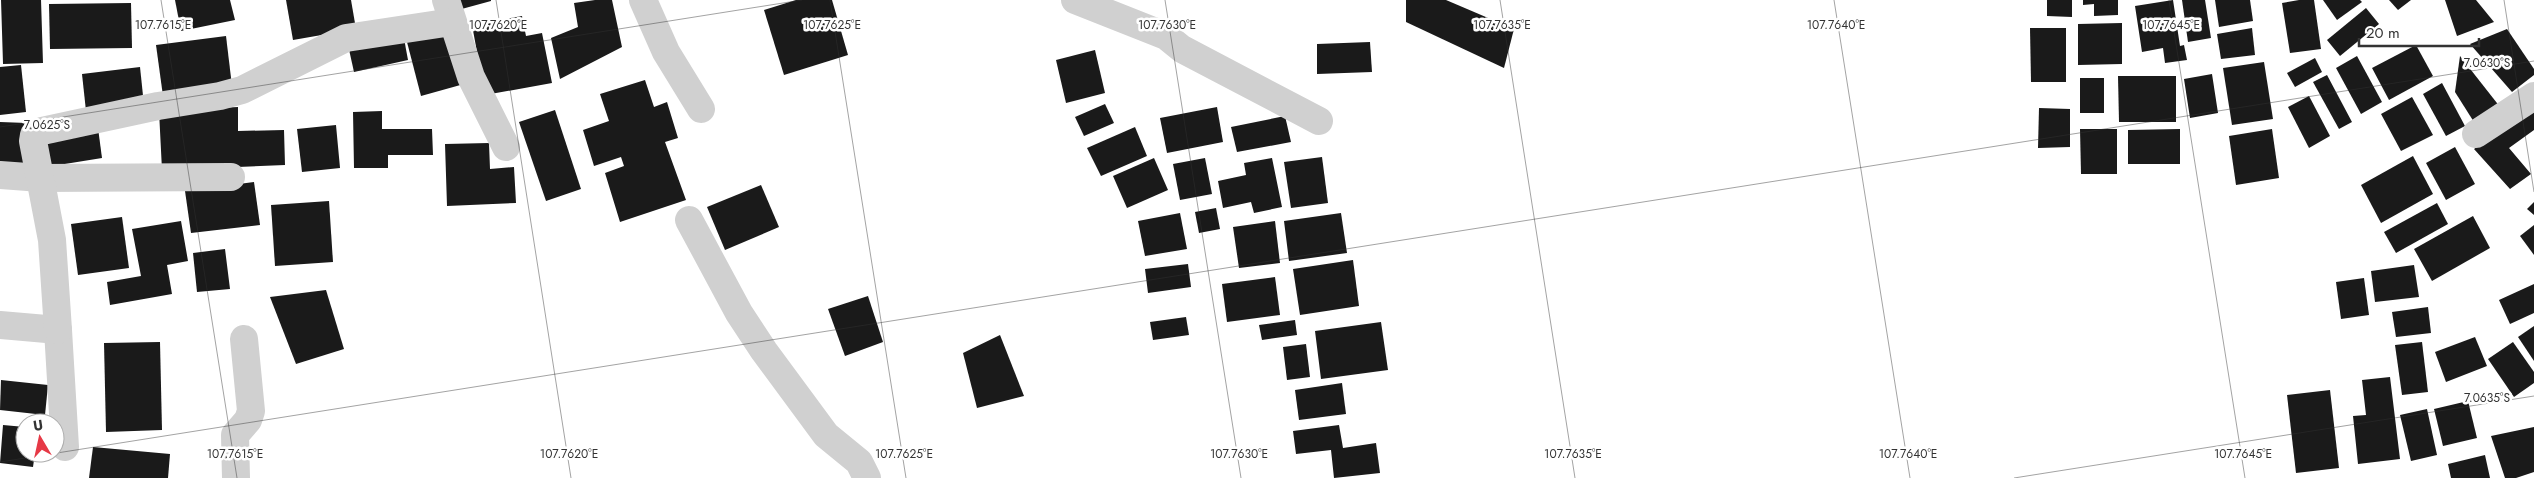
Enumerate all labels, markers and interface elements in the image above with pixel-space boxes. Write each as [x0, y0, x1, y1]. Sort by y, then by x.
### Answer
scale bar [2359, 15, 2479, 47]
text: 107.7615°E [135, 16, 191, 34]
text: 107.7620°E [469, 16, 527, 34]
text: 107.7625°E [803, 16, 861, 34]
text: 107.7630°E [1138, 16, 1196, 34]
text: 107.7635°E [1473, 16, 1531, 34]
text: 107.7640°E [1807, 16, 1865, 34]
text: 107.7645°E [2142, 16, 2200, 34]
text: 20 m [2366, 22, 2400, 44]
text: 7.0630°S [2464, 54, 2511, 72]
text: 7.0625°S [24, 116, 71, 134]
text: 7.0635°S [2464, 389, 2510, 407]
north arrow [15, 413, 65, 463]
text: U [32, 415, 44, 436]
text: 107.7615°E [207, 445, 263, 463]
text: 107.7620°E [540, 445, 598, 463]
text: 107.7625°E [875, 445, 933, 463]
text: 107.7630°E [1210, 445, 1268, 463]
text: 107.7635°E [1544, 445, 1602, 463]
text: 107.7640°E [1879, 445, 1937, 463]
text: 107.7645°E [2214, 445, 2272, 463]

